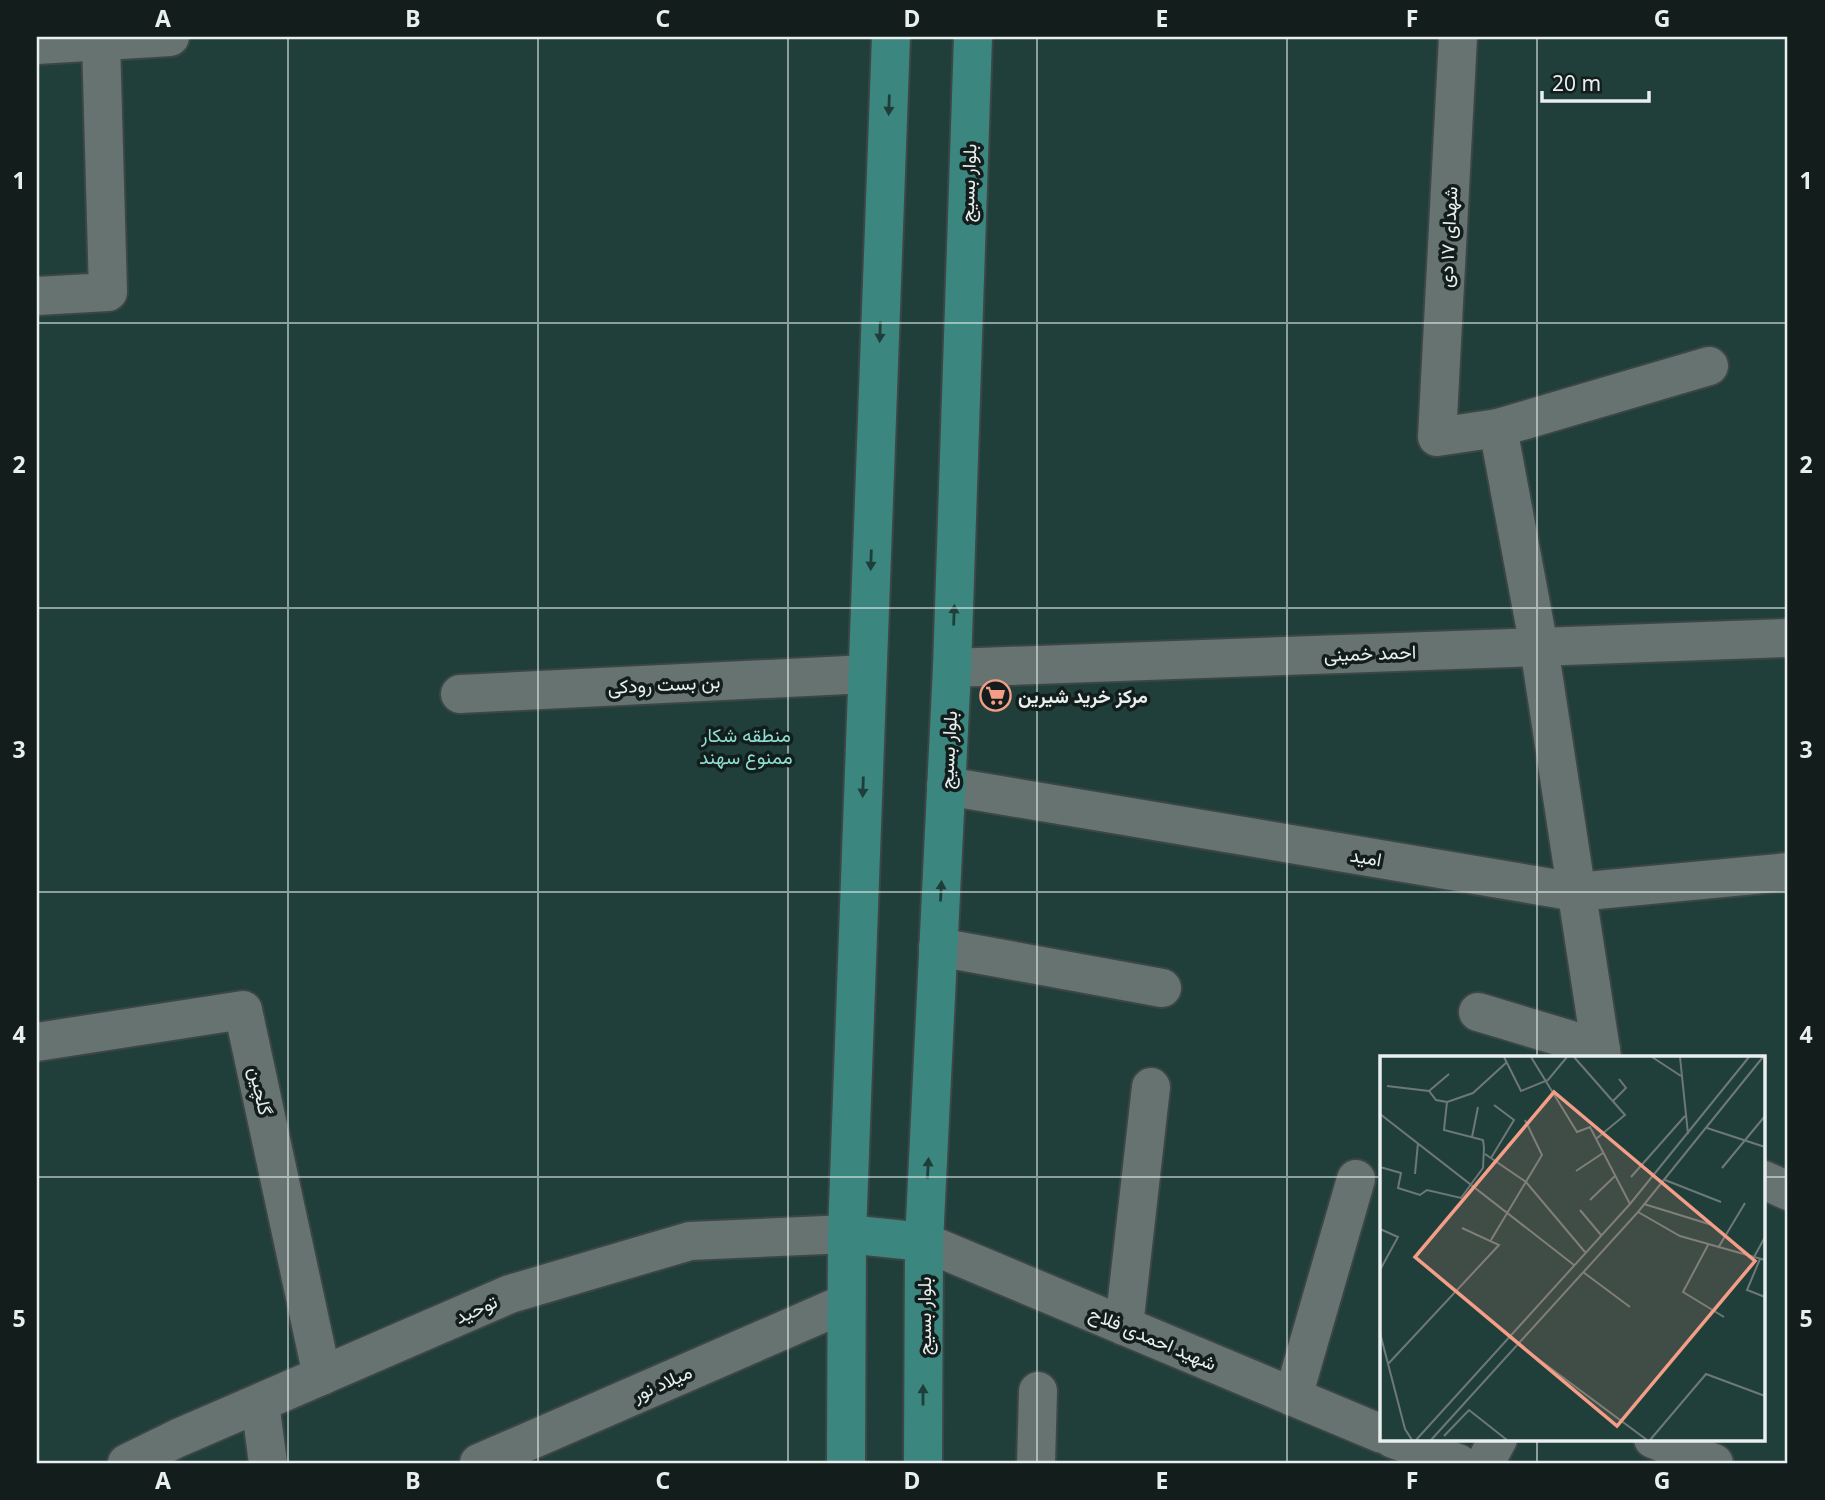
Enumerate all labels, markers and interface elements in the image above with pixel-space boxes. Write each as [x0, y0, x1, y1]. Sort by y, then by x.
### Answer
text: A [155, 2, 171, 34]
text: B [405, 2, 421, 34]
text: C [656, 2, 671, 34]
text: D [904, 2, 920, 34]
text: E [1156, 2, 1168, 34]
text: F [1406, 2, 1418, 34]
text: G [1654, 2, 1670, 34]
scale bar [1542, 60, 1648, 104]
text: 20 m [1552, 69, 1601, 97]
one-way arrow [883, 94, 894, 116]
street label: بلوار بسیج [954, 143, 983, 223]
text: 1 [12, 164, 26, 196]
text: 1 [1799, 164, 1813, 196]
street label: شهدای ۱۷ دی [1432, 186, 1464, 288]
one-way arrow [875, 322, 886, 344]
text: 2 [12, 448, 26, 480]
text: 2 [1799, 448, 1813, 480]
one-way arrow [866, 549, 877, 571]
one-way arrow [948, 604, 960, 626]
street label: احمد خمینی [1323, 638, 1417, 668]
street label: بن بست رودکی [607, 668, 721, 700]
supermarket icon: مرکز خرید شیرین [978, 679, 1012, 713]
place label: مرکز خرید شیرین [1018, 683, 1148, 709]
street label: بلوار بسیج [933, 710, 964, 790]
park label: منطقه شکار ممنوع سهند [699, 722, 793, 770]
text: 3 [12, 733, 26, 765]
text: 3 [1799, 733, 1813, 765]
one-way arrow [857, 776, 869, 798]
street label: امید [1348, 841, 1384, 873]
one-way arrow [936, 880, 947, 902]
text: 4 [12, 1018, 26, 1050]
text: 4 [1799, 1018, 1813, 1050]
inset map [1380, 1056, 1766, 1440]
street label: گلچین [242, 1064, 279, 1118]
one-way arrow [922, 1156, 933, 1178]
street label: بلوار بسیج [911, 1277, 938, 1355]
street label: توحید [451, 1288, 502, 1330]
street label: شهید احمدی فلاح [1085, 1300, 1221, 1376]
text: 5 [12, 1302, 26, 1334]
text: 5 [1799, 1302, 1813, 1334]
street label: میلاد نور [627, 1358, 696, 1408]
one-way arrow [917, 1384, 929, 1406]
text: A [155, 1464, 171, 1496]
text: B [405, 1464, 421, 1496]
text: C [656, 1464, 671, 1496]
text: D [904, 1464, 920, 1496]
text: E [1156, 1464, 1168, 1496]
text: F [1406, 1464, 1418, 1496]
text: G [1654, 1464, 1670, 1496]

